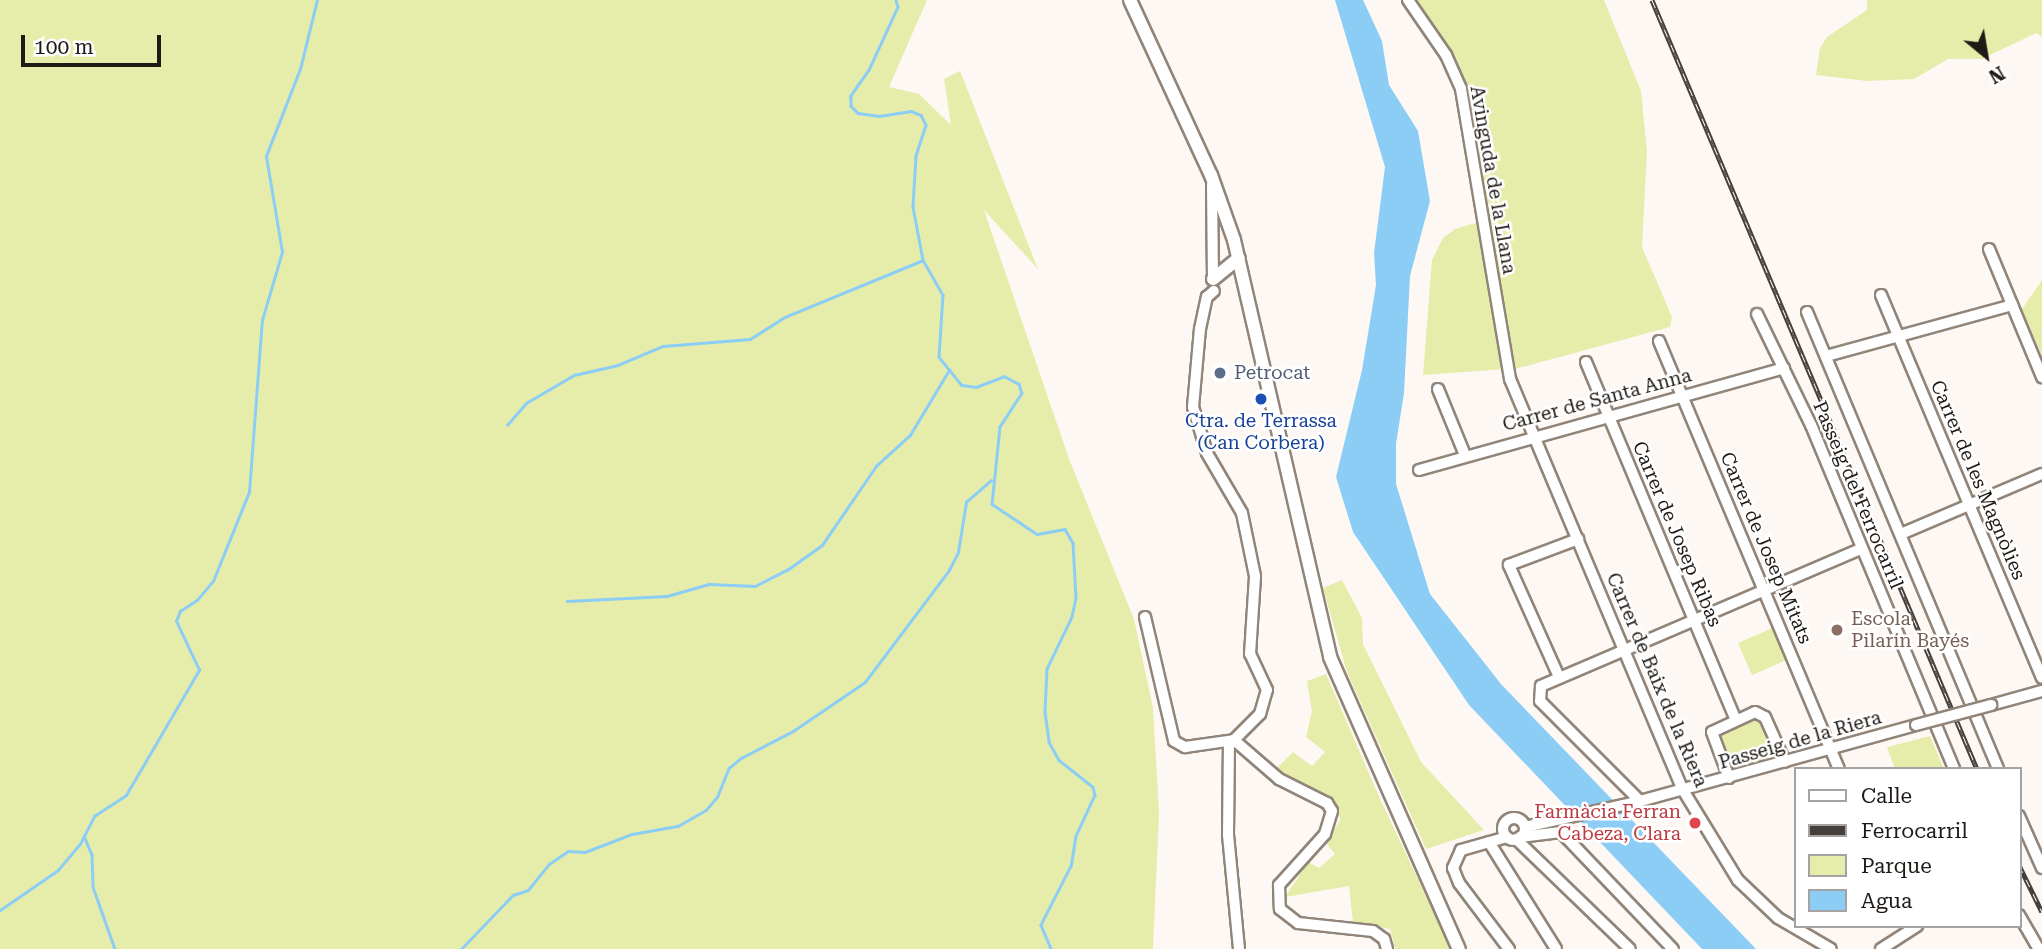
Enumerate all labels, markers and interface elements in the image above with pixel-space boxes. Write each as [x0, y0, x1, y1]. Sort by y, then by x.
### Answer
scale bar [24, 21, 164, 65]
north arrow [1951, 21, 2021, 91]
text: 100 m [34, 35, 94, 59]
text: N [1985, 61, 2009, 88]
street label: Avinguda de la Llana [1465, 84, 1521, 276]
place label: Petrocat [1234, 362, 1310, 384]
street label: Carrer de Santa Anna [1500, 364, 1694, 436]
marker: Petrocat [1212, 365, 1228, 381]
street label: Carrer de les Magnòlies [1926, 377, 2030, 583]
marker: Ctra. de Terrassa (Can Corbera) [1253, 391, 1269, 407]
street label: Passeig del Ferrocarril [1808, 398, 1908, 592]
place label: Ctra. de Terrassa (Can Corbera) [1185, 410, 1337, 454]
street label: Carrer de Josep Ribas [1628, 438, 1726, 630]
street label: Carrer de Josep Mitats [1715, 449, 1817, 647]
street label: Carrer de Baix de la Riera [1601, 569, 1713, 791]
place label: Escola Pilarín Bayés [1851, 608, 1969, 652]
marker: Escola Pilarín Bayés [1829, 622, 1845, 638]
street label: Passeig de la Riera [1716, 706, 1884, 774]
legend [1794, 767, 2021, 928]
text: Calle [1861, 784, 1912, 808]
place label: Farmàcia Ferran Cabeza, Clara [1534, 801, 1681, 845]
marker: Farmàcia Ferran Cabeza, Clara [1687, 815, 1703, 831]
text: Ferrocarril [1861, 819, 1968, 843]
text: Parque [1861, 854, 1932, 878]
text: Agua [1861, 889, 1912, 913]

